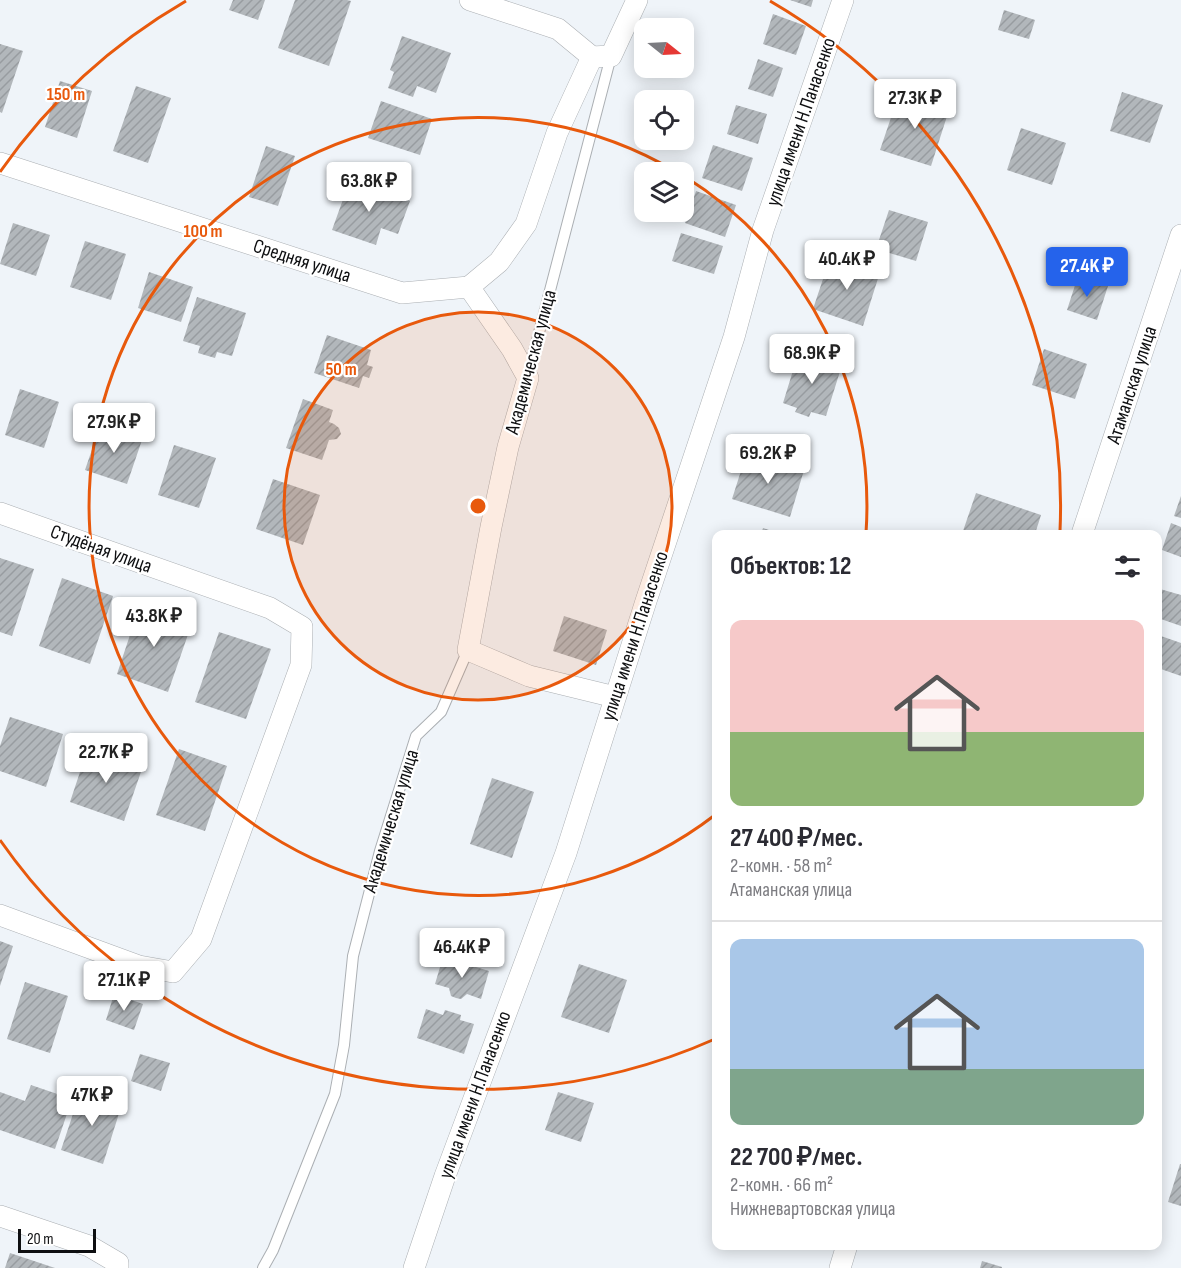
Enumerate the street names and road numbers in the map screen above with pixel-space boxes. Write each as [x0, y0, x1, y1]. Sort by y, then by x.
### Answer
street label: улица имени Н.Панасенко [761, 35, 841, 209]
street label: Средняя улица [250, 234, 354, 288]
street label: Академическая улица [500, 287, 562, 438]
street label: Атаманская улица [1101, 323, 1162, 448]
street label: Студёная улица [47, 520, 155, 578]
street label: улица имени Н.Панасенко [596, 548, 674, 724]
street label: Академическая улица [358, 747, 424, 896]
street label: улица имени Н.Панасенко [433, 1008, 517, 1182]

